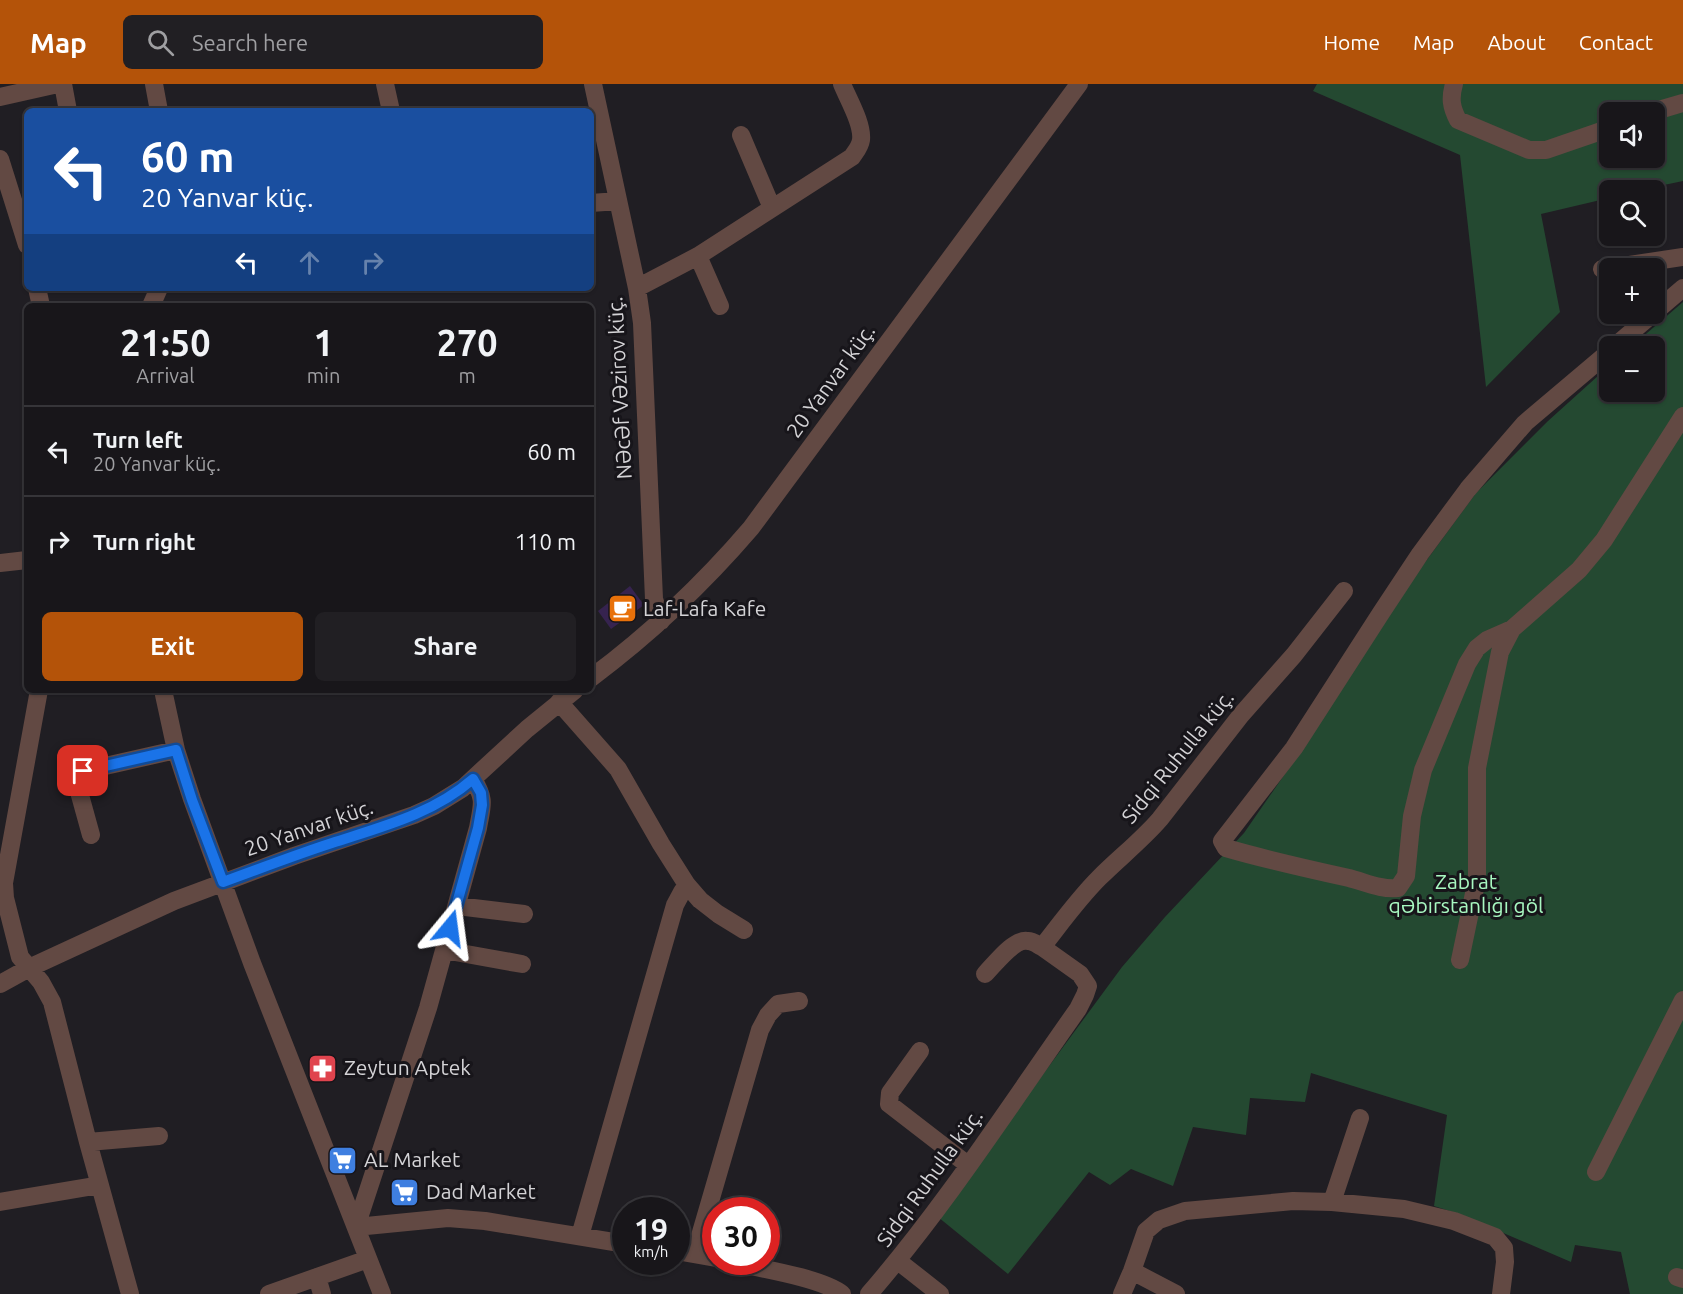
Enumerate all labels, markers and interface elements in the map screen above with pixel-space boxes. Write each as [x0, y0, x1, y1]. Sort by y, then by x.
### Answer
search box [123, 15, 543, 69]
icon: search [144, 26, 177, 59]
text: Map [30, 27, 87, 58]
text: Search here [192, 30, 308, 55]
text: Home [1323, 30, 1380, 54]
text: Map [1413, 30, 1454, 54]
text: About [1487, 30, 1546, 54]
text: Contact [1579, 30, 1653, 54]
map controls [1599, 102, 1665, 402]
button: sound [1599, 102, 1665, 168]
icon: left [42, 132, 120, 210]
text: 60 m [141, 133, 235, 180]
button: search [1599, 180, 1665, 246]
text: 20 Yanvar küç. [141, 182, 314, 212]
icon: left [230, 246, 263, 279]
icon: ahead [293, 246, 326, 279]
icon: right [356, 246, 389, 279]
button: + [1599, 258, 1665, 324]
street label: Nəcəf Vəzirov küç. [602, 296, 636, 480]
street label: 20 Yanvar küç. [781, 319, 879, 442]
text: 21:50 [120, 322, 210, 363]
text: 1 [313, 322, 334, 363]
text: 270 [437, 322, 498, 363]
button: − [1599, 336, 1665, 402]
text: Arrival [136, 364, 195, 387]
text: min [307, 364, 340, 387]
text: m [459, 364, 476, 387]
text: Turn left [93, 427, 183, 452]
icon: left [42, 435, 75, 468]
text: 60 m [527, 439, 576, 464]
text: 20 Yanvar küç. [93, 452, 221, 475]
icon: right [42, 525, 75, 558]
text: Turn right [93, 529, 195, 554]
text: 110 m [515, 529, 576, 554]
cafe icon: Laf-Lafa Kafe [606, 593, 638, 625]
place label: Laf-Lafa Kafe [643, 596, 766, 620]
button: Exit [42, 612, 303, 681]
button: Share [315, 612, 576, 681]
street label: Sidqi Ruhulla küç. [1116, 685, 1238, 828]
pin [57, 745, 108, 796]
icon: arrive [66, 754, 99, 787]
street label: 20 Yanvar küç. [241, 794, 376, 860]
park label: Zabrat qəbirstanlığı göl [1389, 869, 1543, 917]
position arrow [418, 896, 482, 960]
pharmacy icon: Zeytun Aptek [307, 1052, 339, 1084]
place label: Zeytun Aptek [344, 1055, 471, 1079]
street label: Sidqi Ruhulla küç. [871, 1104, 987, 1251]
supermarket icon: AL Market [327, 1144, 359, 1176]
place label: AL Market [364, 1147, 460, 1171]
supermarket icon: Dad Market [389, 1176, 421, 1208]
place label: Dad Market [426, 1179, 536, 1203]
speed limit sign: 30 [702, 1197, 780, 1275]
text: 19 [634, 1212, 668, 1246]
text: km/h [634, 1243, 668, 1260]

